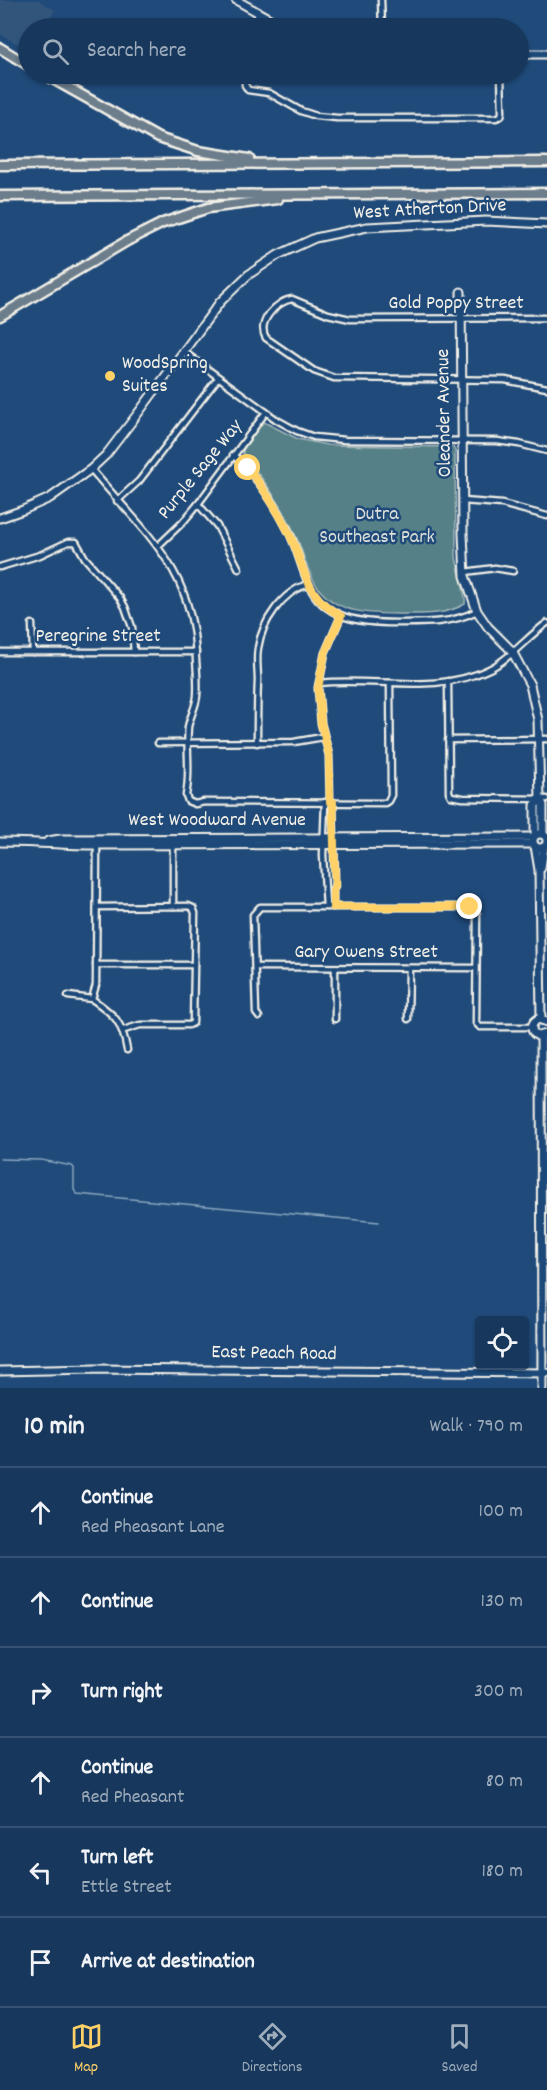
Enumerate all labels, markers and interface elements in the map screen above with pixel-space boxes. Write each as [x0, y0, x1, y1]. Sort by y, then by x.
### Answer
search box [18, 18, 529, 84]
icon: search [39, 35, 72, 68]
text: Search here [87, 36, 186, 67]
street label: West Atherton Drive [353, 192, 507, 228]
street label: Gold Poppy Street [388, 290, 524, 318]
street label: Oleander Avenue [430, 348, 460, 478]
place label: WoodSpring Suites [122, 350, 208, 401]
marker: WoodSpring Suites [103, 369, 117, 383]
street label: Purple Sage Way [152, 413, 251, 526]
route start [234, 454, 260, 480]
park label: Dutra Southeast Park [319, 501, 435, 552]
street label: Peregrine Street [35, 623, 161, 651]
street label: West Woodward Avenue [128, 807, 306, 835]
route end [456, 893, 482, 919]
street label: Gary Owens Street [294, 939, 438, 967]
map controls [475, 1316, 529, 1370]
button: locate [475, 1316, 529, 1370]
street label: East Peach Road [211, 1339, 337, 1369]
text: 10 min [24, 1409, 84, 1446]
text: Walk · 790 m [429, 1413, 523, 1441]
text: Continue [81, 1483, 153, 1514]
icon: ahead [24, 1496, 57, 1529]
text: 100 m [479, 1498, 523, 1526]
text: Red Pheasant Lane [81, 1514, 225, 1542]
icon: ahead [24, 1586, 57, 1619]
text: Continue [81, 1587, 153, 1618]
text: 130 m [481, 1588, 523, 1616]
icon: right [24, 1676, 57, 1709]
text: Turn right [81, 1677, 163, 1708]
text: 300 m [474, 1678, 523, 1706]
text: Continue [81, 1753, 153, 1784]
icon: ahead [24, 1766, 57, 1799]
text: 80 m [486, 1768, 523, 1796]
text: Red Pheasant [81, 1784, 184, 1812]
text: Turn left [81, 1843, 153, 1874]
icon: left [24, 1856, 57, 1889]
text: 180 m [481, 1858, 523, 1886]
text: Ettle Street [81, 1874, 172, 1902]
icon: arrive [24, 1946, 57, 1979]
text: Arrive at destination [81, 1947, 255, 1978]
tab: Map [70, 2020, 103, 2079]
tab: Directions [242, 2020, 302, 2079]
tab: Saved [442, 2020, 477, 2079]

